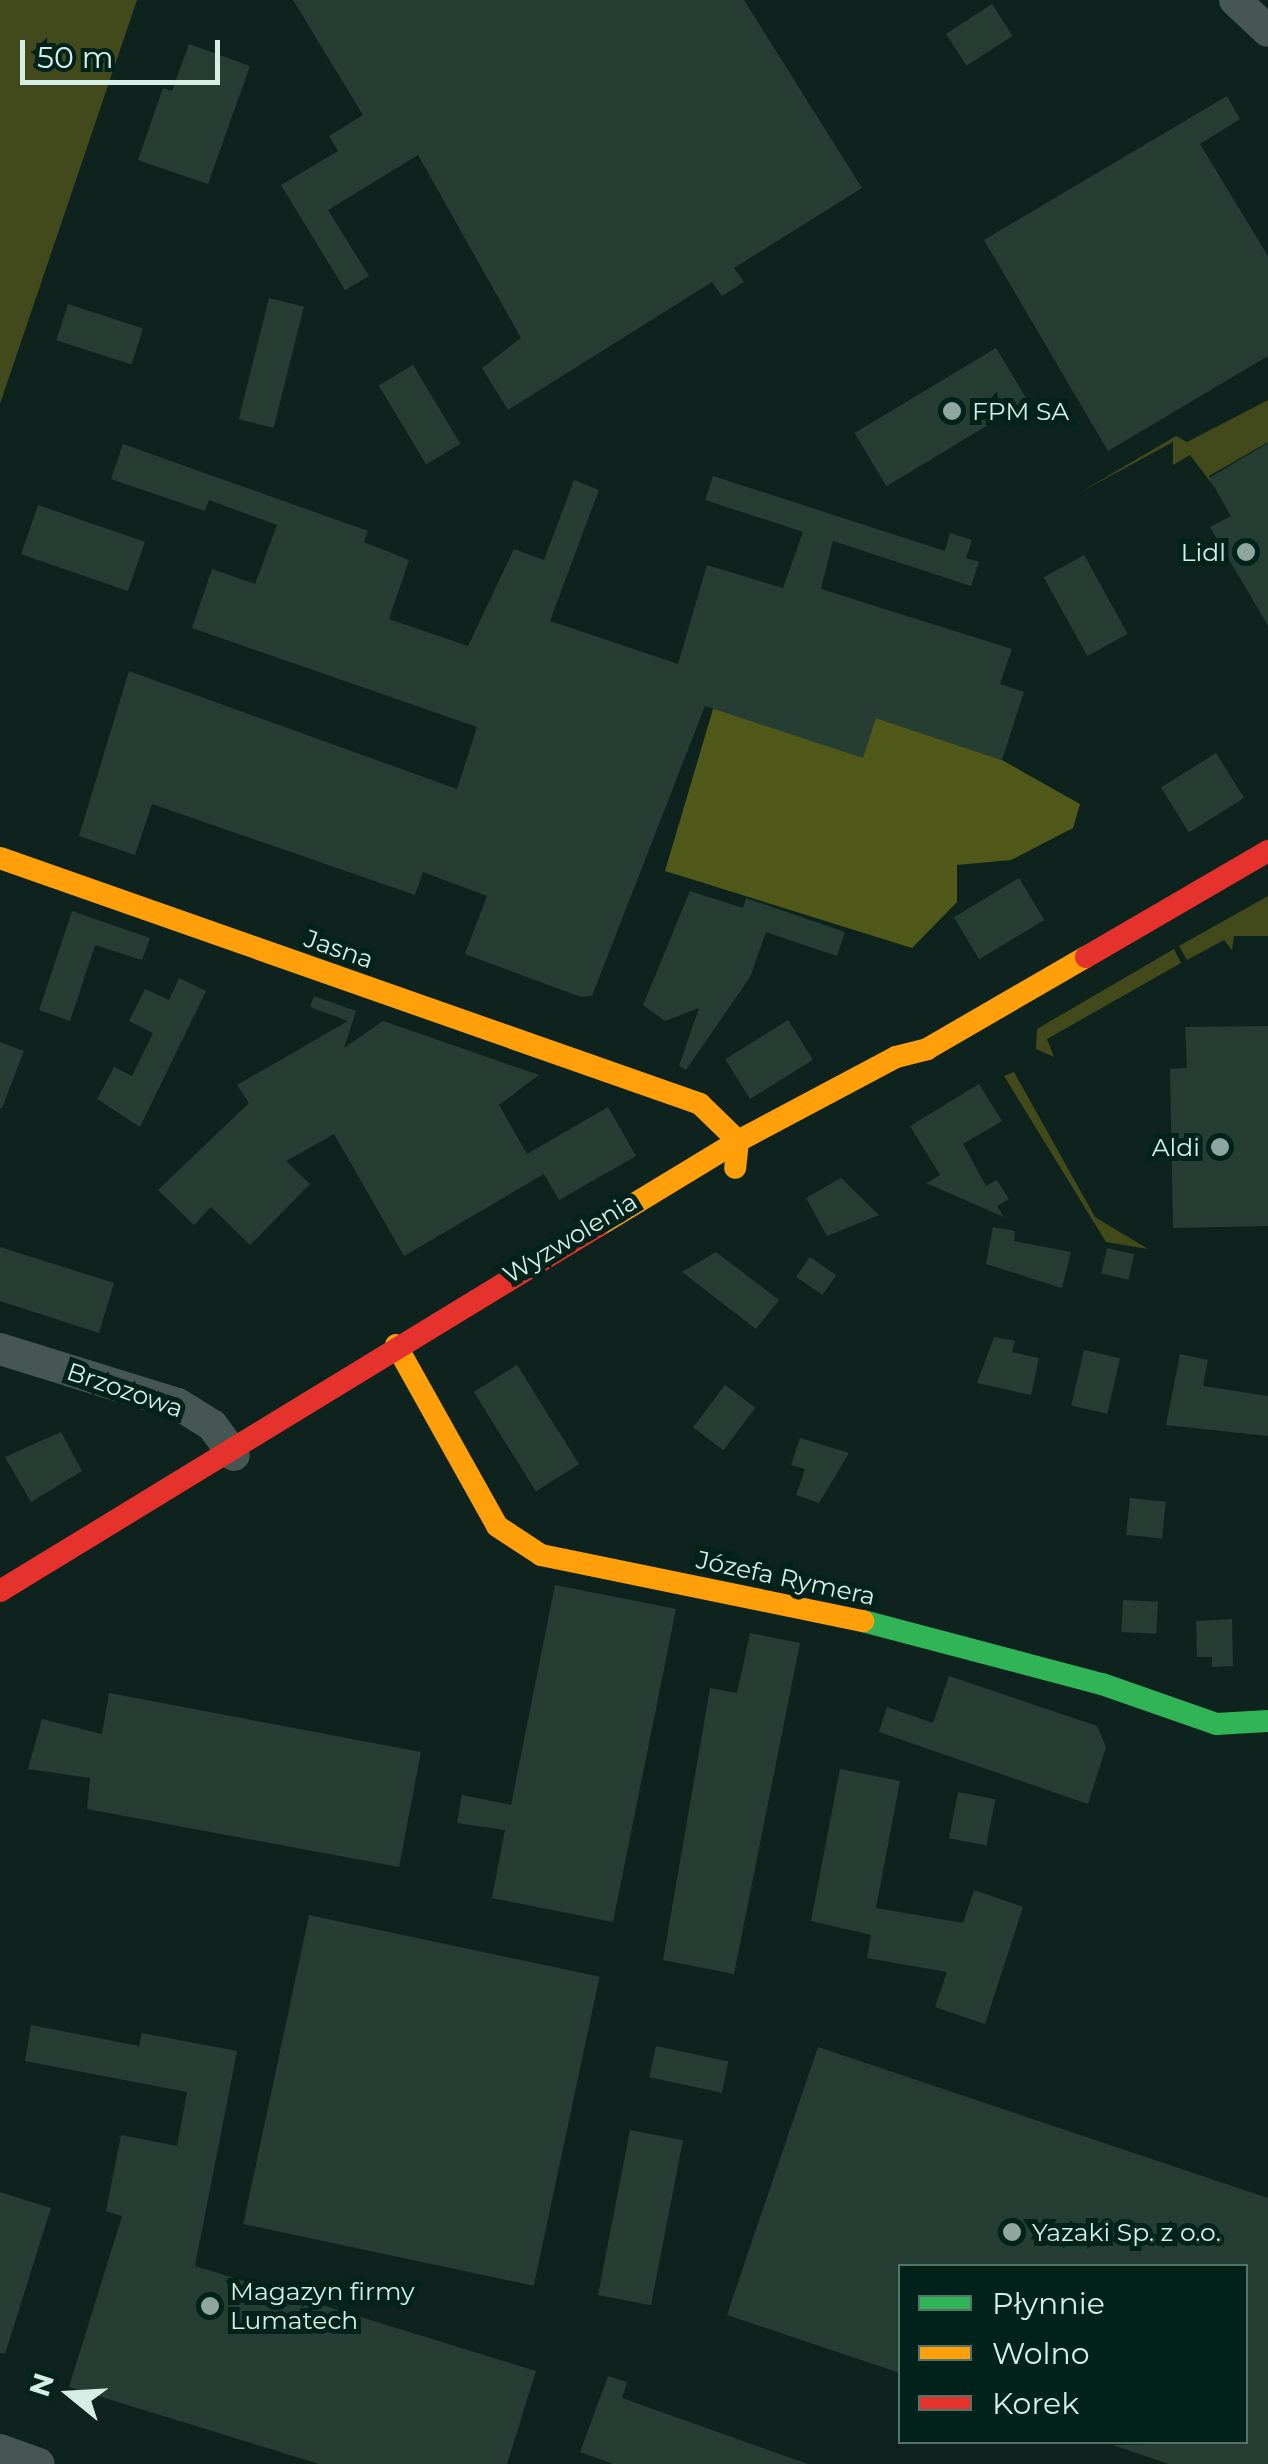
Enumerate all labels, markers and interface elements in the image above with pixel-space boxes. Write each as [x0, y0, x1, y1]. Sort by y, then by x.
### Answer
scale bar [25, 20, 225, 82]
text: 50 m [37, 39, 114, 76]
place label: FPM SA [972, 396, 1069, 426]
marker: FPM SA [941, 400, 963, 422]
place label: Lidl [1181, 537, 1226, 567]
marker: Lidl [1235, 541, 1257, 563]
street label: Jasna [300, 923, 378, 975]
place label: Aldi [1152, 1132, 1200, 1162]
marker: Aldi [1209, 1136, 1231, 1158]
street label: Wyzwolenia [498, 1186, 642, 1290]
street label: Brzozowa [63, 1356, 187, 1424]
street label: Józefa Rymera [694, 1544, 878, 1612]
place label: Yazaki Sp. z o.o. [1032, 2217, 1221, 2247]
marker: Yazaki Sp. z o.o. [1001, 2221, 1023, 2243]
legend [898, 2264, 1248, 2444]
place label: Magazyn firmy Lumatech [230, 2277, 414, 2336]
text: Płynnie [992, 2285, 1105, 2322]
marker: Magazyn firmy Lumatech [199, 2295, 221, 2317]
text: Wolno [992, 2335, 1090, 2372]
north arrow [20, 2344, 120, 2444]
text: N [22, 2369, 61, 2401]
text: Korek [992, 2385, 1079, 2422]

